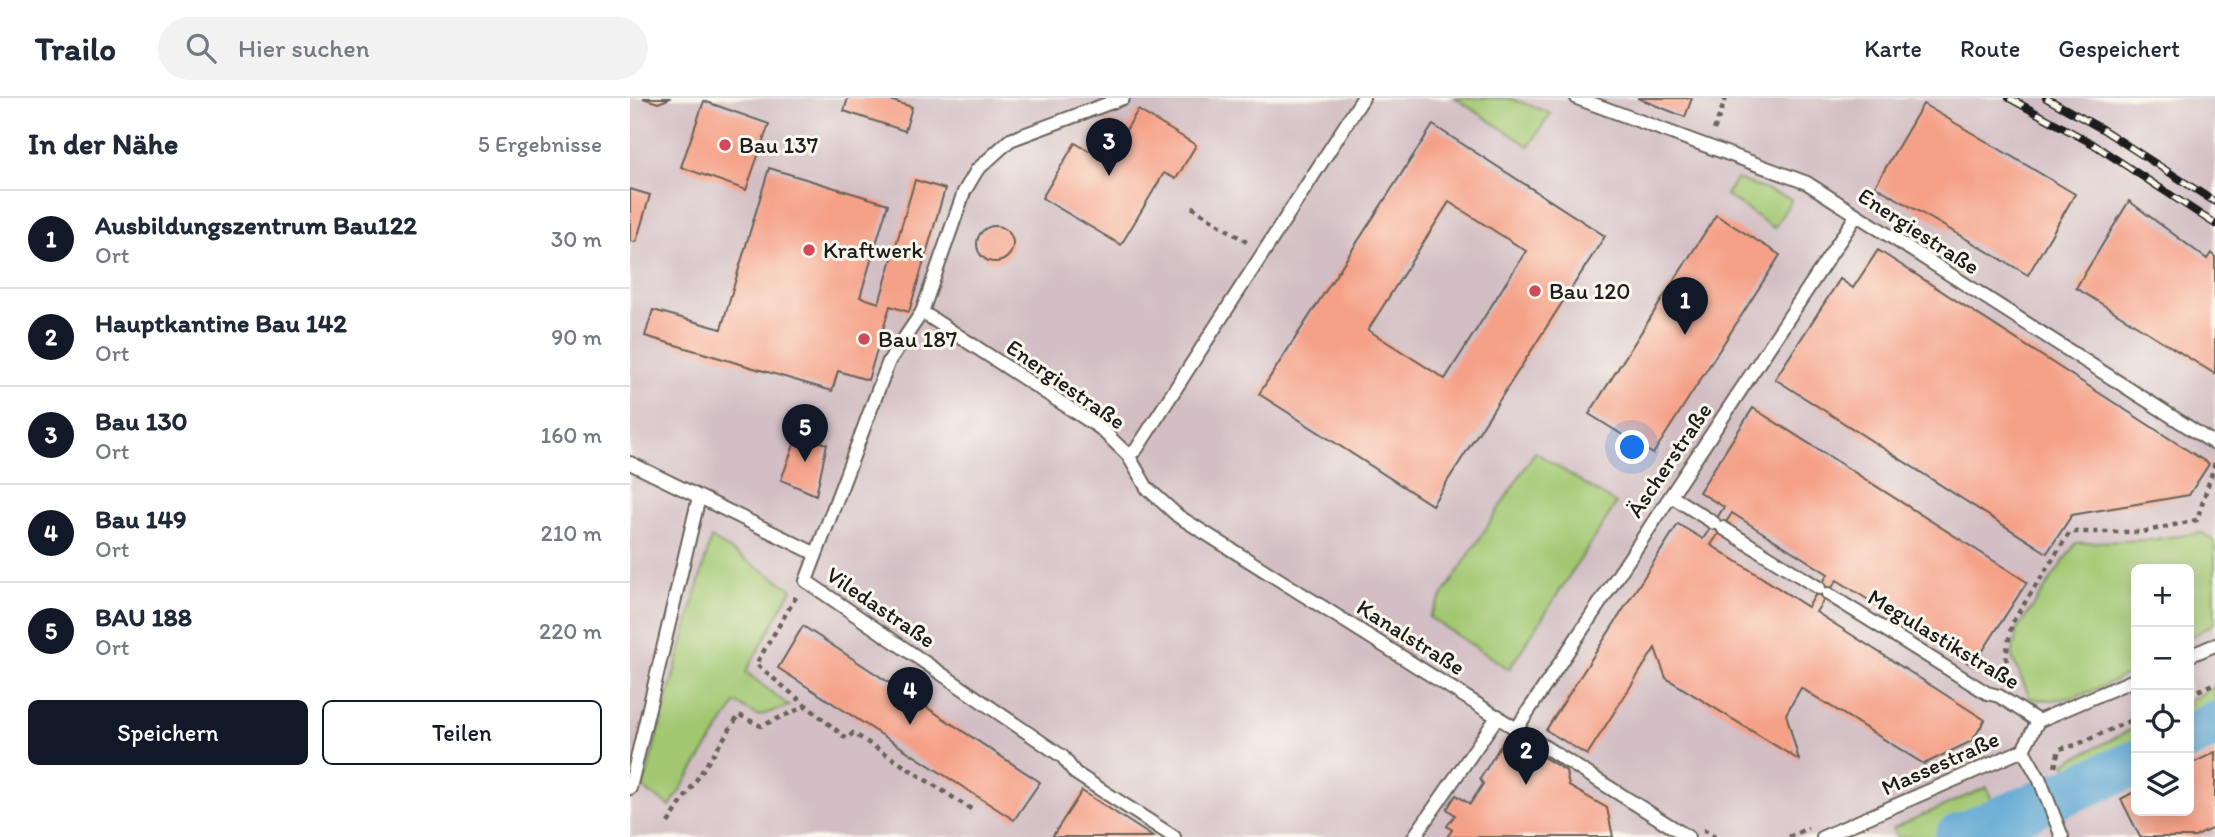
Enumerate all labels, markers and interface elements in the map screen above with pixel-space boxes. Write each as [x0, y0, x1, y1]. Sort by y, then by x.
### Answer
search box [158, 17, 648, 80]
text: Trailo [35, 29, 116, 68]
icon: search [182, 29, 220, 67]
text: Hier suchen [238, 32, 370, 64]
text: Karte [1864, 34, 1922, 63]
text: Route [1960, 34, 2020, 63]
text: Gespeichert [2058, 34, 2180, 63]
pin: 3 [1086, 118, 1132, 176]
text: In der Nähe [28, 125, 178, 162]
text: 5 Ergebnisse [478, 130, 602, 158]
place label: Bau 137 [739, 131, 818, 159]
marker: Bau 137 [717, 137, 733, 153]
street label: Energiestraße [1853, 181, 1985, 281]
text: Ausbildungszentrum Bau122 [95, 209, 417, 241]
text: 1 [46, 225, 56, 253]
text: 30 m [551, 225, 602, 253]
place label: Kraftwerk [823, 236, 923, 264]
text: Ort [95, 241, 129, 269]
marker: Kraftwerk [801, 242, 817, 258]
place label: Bau 120 [1549, 277, 1631, 305]
pin: 1 [1662, 277, 1708, 335]
marker: Bau 120 [1527, 283, 1543, 299]
text: Hauptkantine Bau 142 [95, 307, 347, 339]
text: 2 [45, 323, 57, 351]
text: 90 m [551, 323, 602, 351]
place label: Bau 187 [878, 325, 957, 353]
marker: Bau 187 [856, 331, 872, 347]
street label: Energiestraße [1001, 333, 1131, 435]
text: Ort [95, 339, 129, 367]
street label: Äscherstraße [1620, 397, 1718, 523]
pin: 5 [782, 404, 828, 462]
text: Bau 130 [95, 405, 188, 437]
text: 3 [45, 421, 57, 449]
text: 160 m [540, 421, 602, 449]
your location [1615, 430, 1649, 464]
text: Ort [95, 437, 129, 465]
text: Bau 149 [95, 503, 187, 535]
text: 4 [44, 519, 58, 547]
text: 210 m [541, 519, 602, 547]
text: Ort [95, 535, 129, 563]
street label: Viledastraße [821, 560, 941, 654]
map controls [2131, 564, 2194, 816]
button: + [2131, 564, 2194, 627]
street label: Megulastikstraße [1863, 583, 2025, 695]
street label: Kanalstraße [1352, 593, 1470, 681]
text: BAU 188 [95, 601, 192, 633]
text: 5 [45, 617, 57, 645]
text: 220 m [539, 617, 602, 645]
button: − [2131, 627, 2194, 690]
text: Ort [95, 633, 129, 661]
pin: 4 [887, 667, 933, 725]
button: locate [2131, 690, 2194, 753]
button: Speichern [28, 700, 308, 765]
button: Teilen [322, 700, 602, 765]
street label: Massestraße [1877, 725, 2003, 801]
pin: 2 [1503, 727, 1549, 785]
button: layers [2131, 753, 2194, 816]

